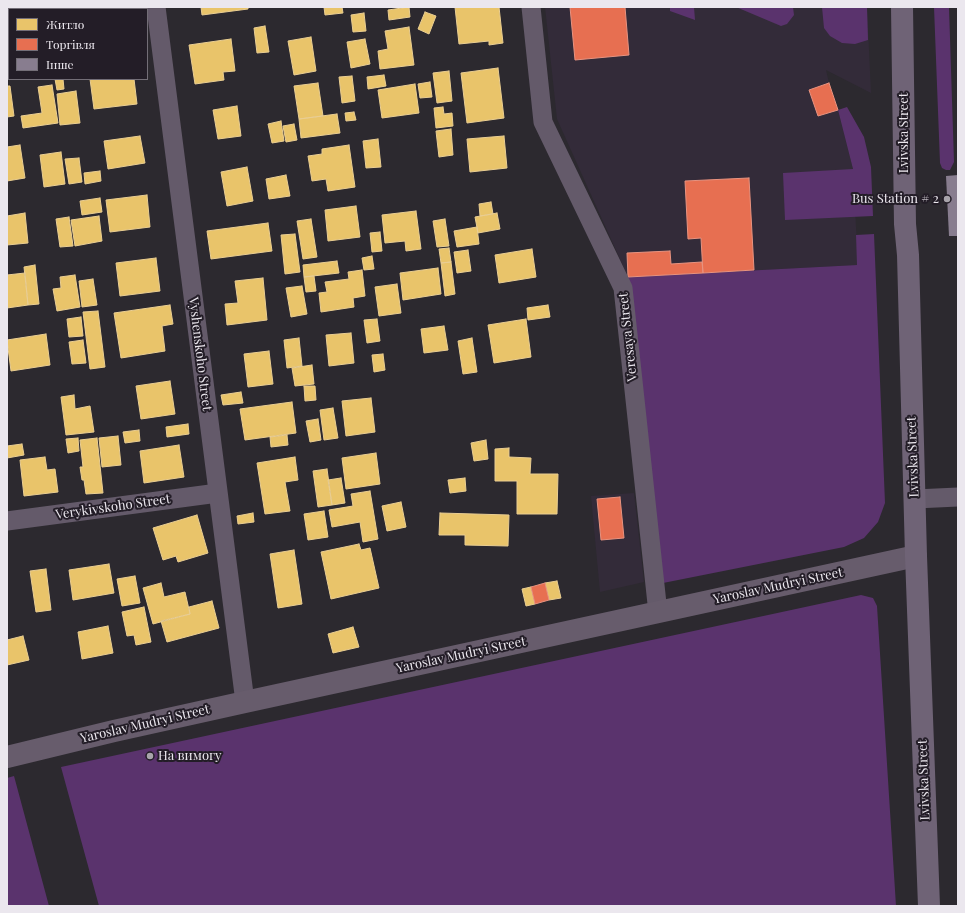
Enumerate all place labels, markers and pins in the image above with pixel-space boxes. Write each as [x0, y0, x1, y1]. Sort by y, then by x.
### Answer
place label: Bus Station # 2 [852, 191, 939, 207]
marker: Bus Station # 2 [942, 194, 952, 204]
place label: На вимогу [158, 748, 222, 764]
marker: На вимогу [145, 751, 155, 761]

